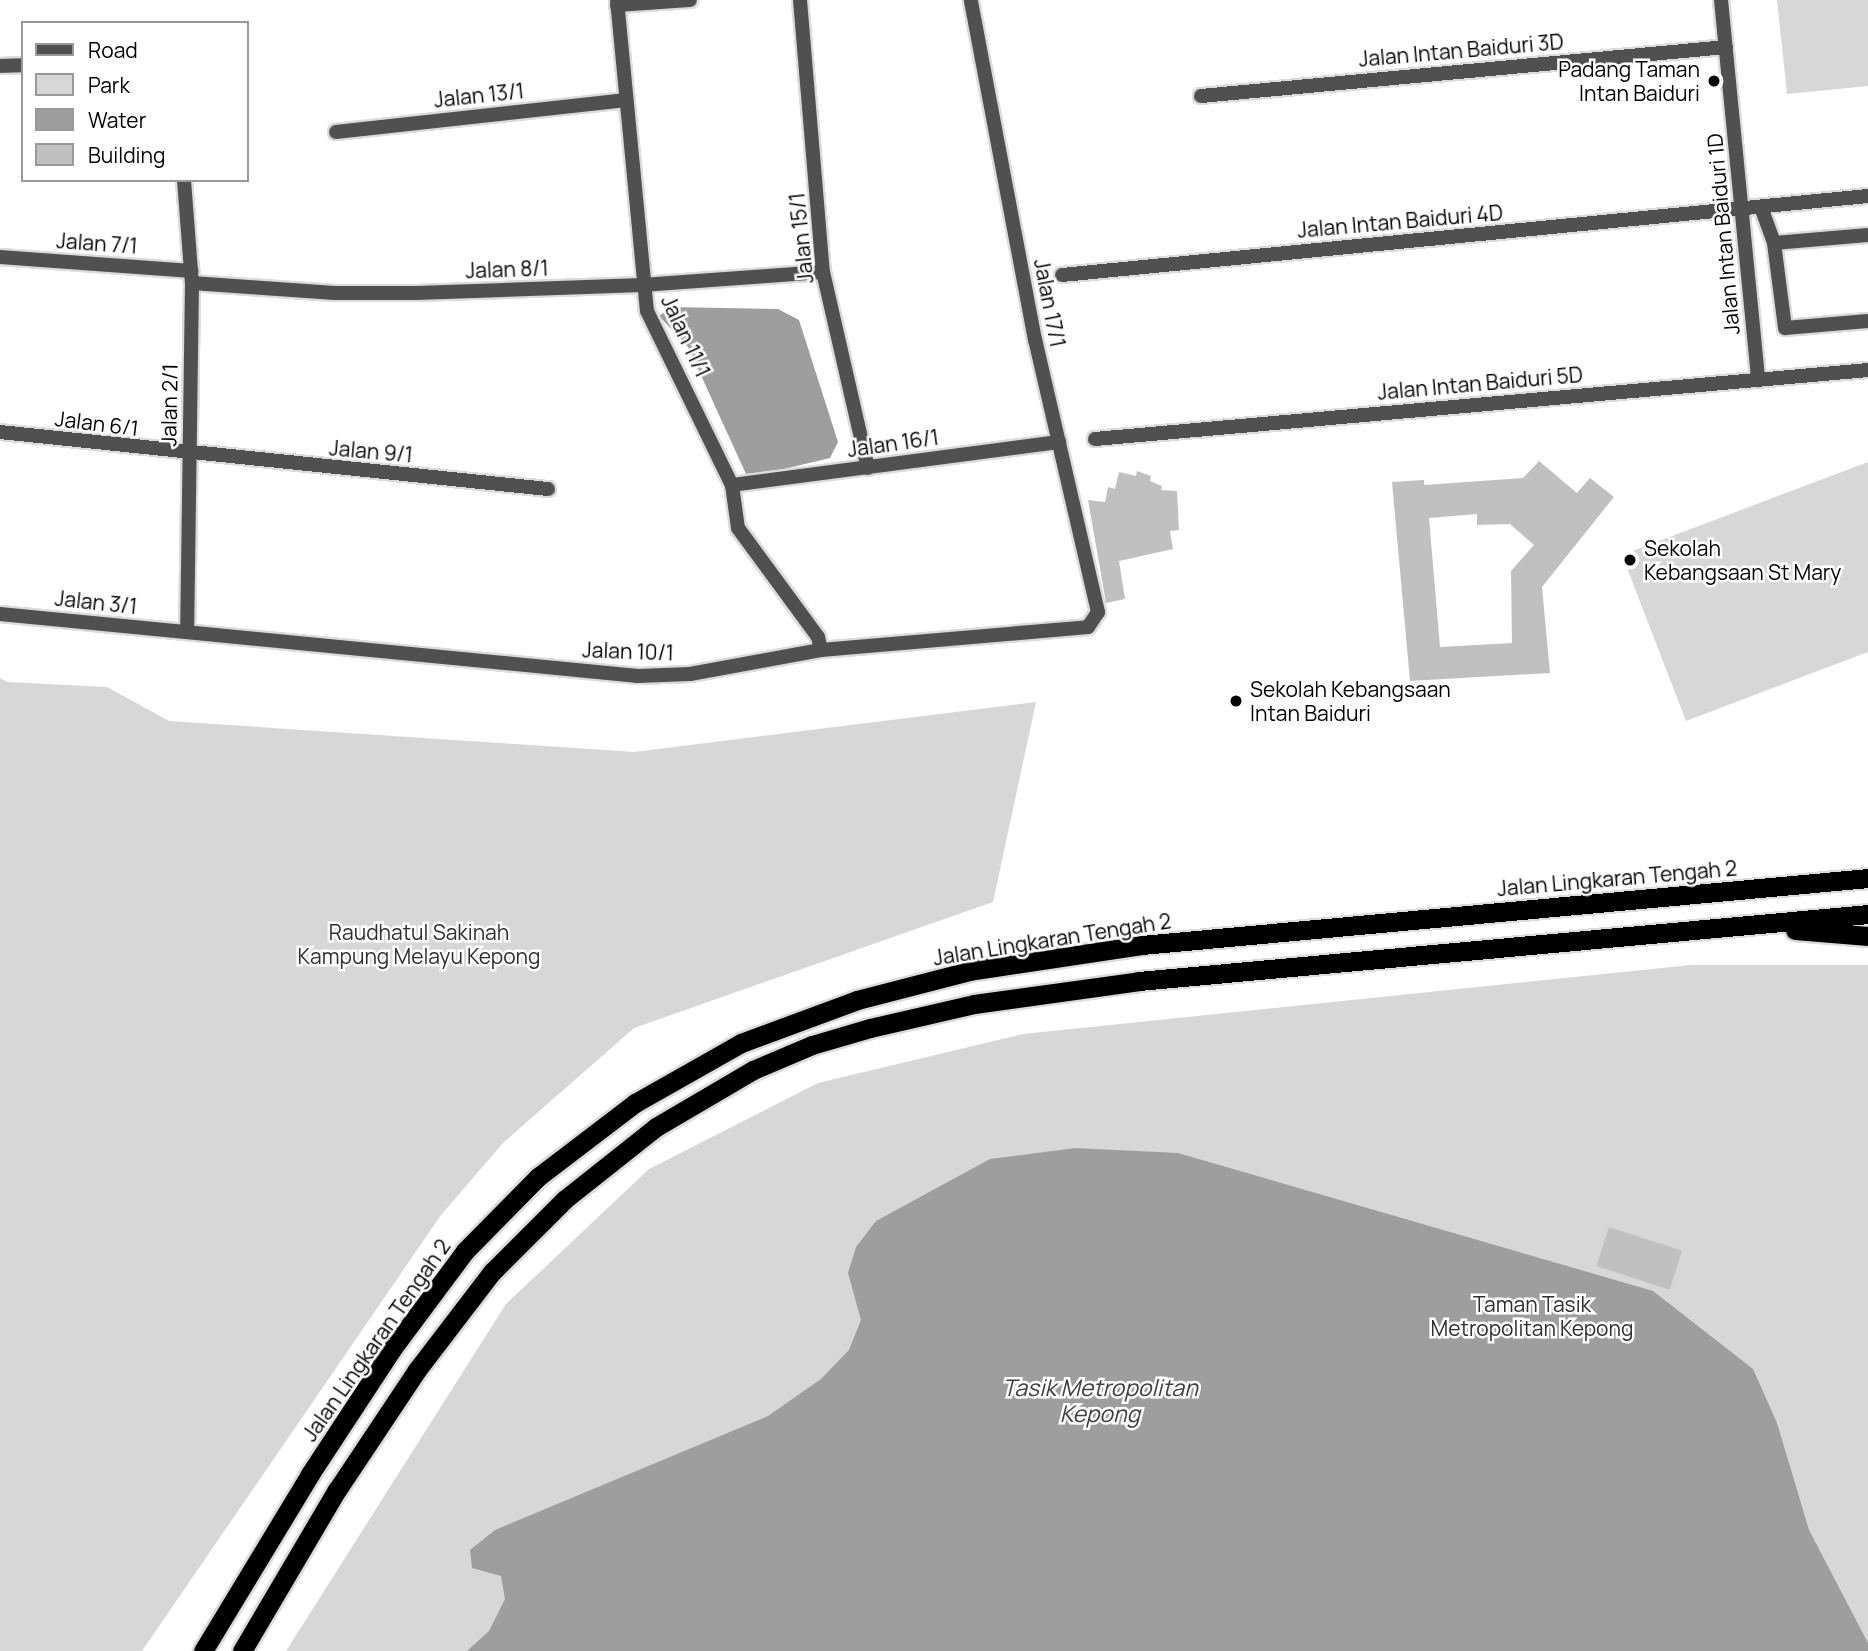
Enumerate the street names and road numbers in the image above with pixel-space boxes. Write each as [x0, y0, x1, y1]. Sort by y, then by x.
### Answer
street label: Jalan Intan Baiduri 3D [1358, 28, 1564, 72]
street label: Jalan 13/1 [433, 78, 525, 112]
street label: Jalan Intan Baiduri 1D [1702, 132, 1744, 336]
street label: Jalan 15/1 [784, 191, 818, 285]
street label: Jalan Intan Baiduri 4D [1296, 199, 1504, 243]
street label: Jalan 7/1 [55, 228, 139, 258]
street label: Jalan 8/1 [465, 255, 549, 283]
street label: Jalan 17/1 [1029, 257, 1071, 349]
street label: Jalan 11/1 [656, 291, 716, 381]
street label: Jalan Intan Baiduri 5D [1376, 361, 1584, 405]
street label: Jalan 2/1 [156, 363, 182, 447]
street label: Jalan 6/1 [54, 405, 140, 441]
street label: Jalan 16/1 [846, 424, 940, 462]
street label: Jalan 9/1 [328, 435, 414, 467]
street label: Jalan 3/1 [54, 585, 138, 619]
street label: Jalan 10/1 [582, 637, 674, 665]
street label: Jalan Lingkaran Tengah 2 [1496, 855, 1738, 901]
street label: Jalan Lingkaran Tengah 2 [931, 908, 1173, 970]
street label: Jalan Lingkaran Tengah 2 [297, 1234, 455, 1446]

